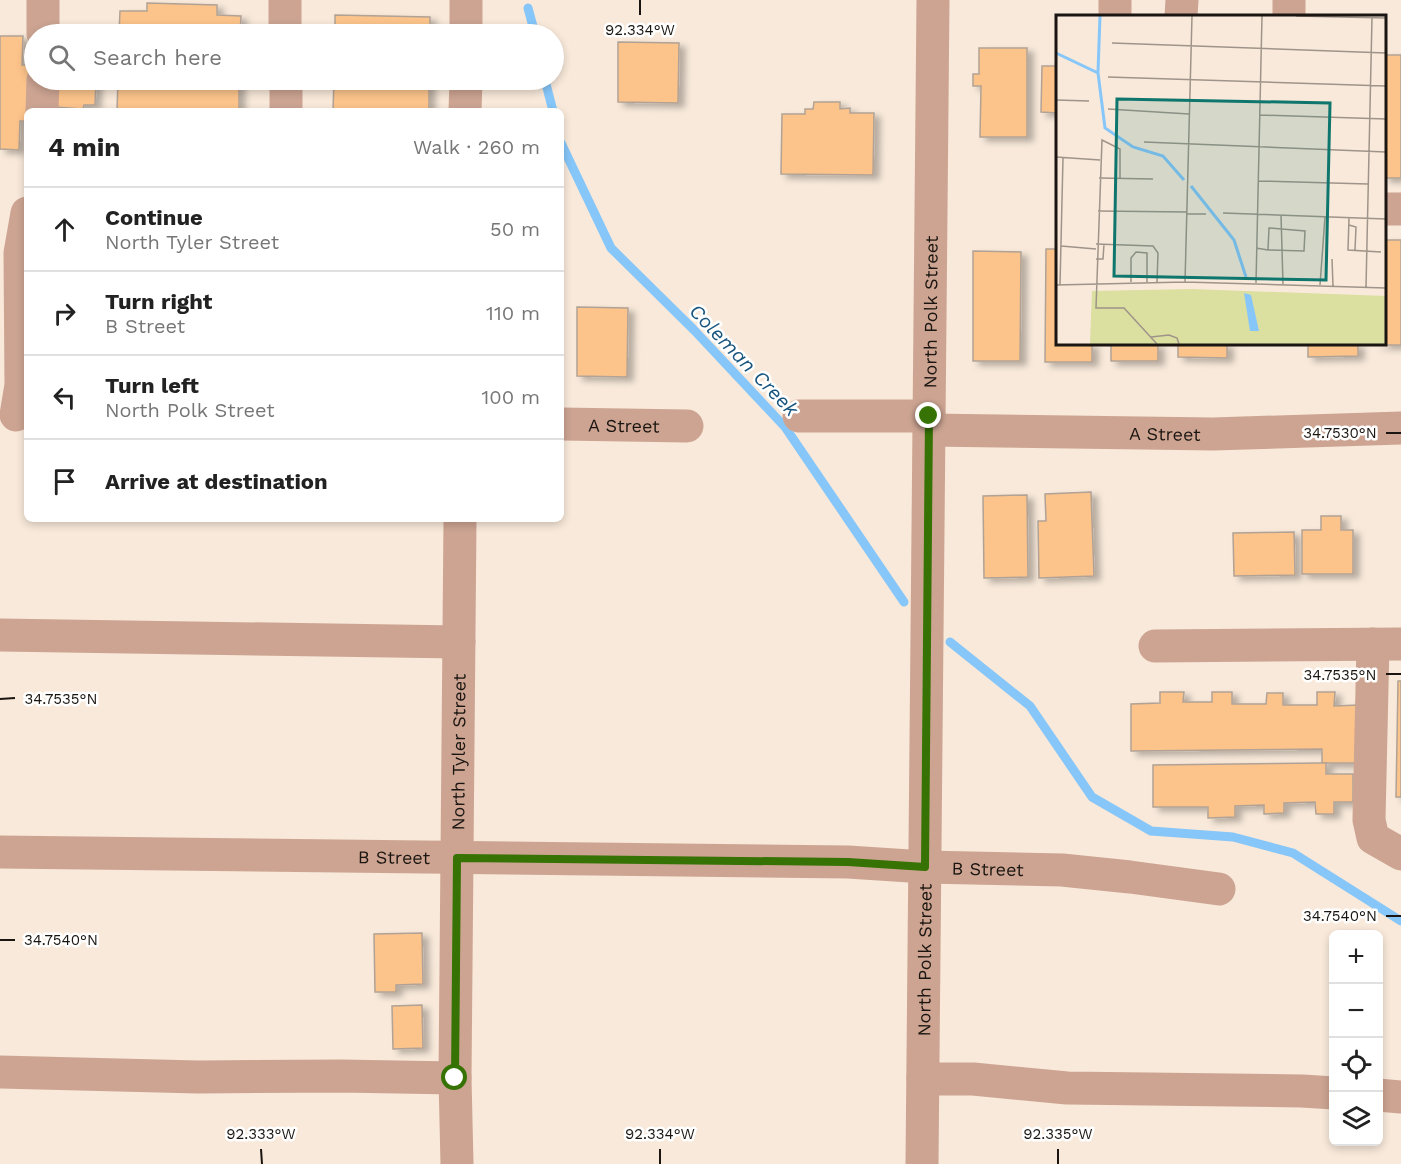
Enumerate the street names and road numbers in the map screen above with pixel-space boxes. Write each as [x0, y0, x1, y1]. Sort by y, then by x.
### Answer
street label: North Polk Street [919, 235, 941, 389]
street label: A Street [588, 414, 660, 436]
street label: A Street [1129, 422, 1201, 444]
street label: North Tyler Street [447, 673, 469, 831]
street label: B Street [358, 846, 431, 868]
street label: B Street [951, 857, 1025, 880]
street label: North Polk Street [913, 883, 935, 1037]

